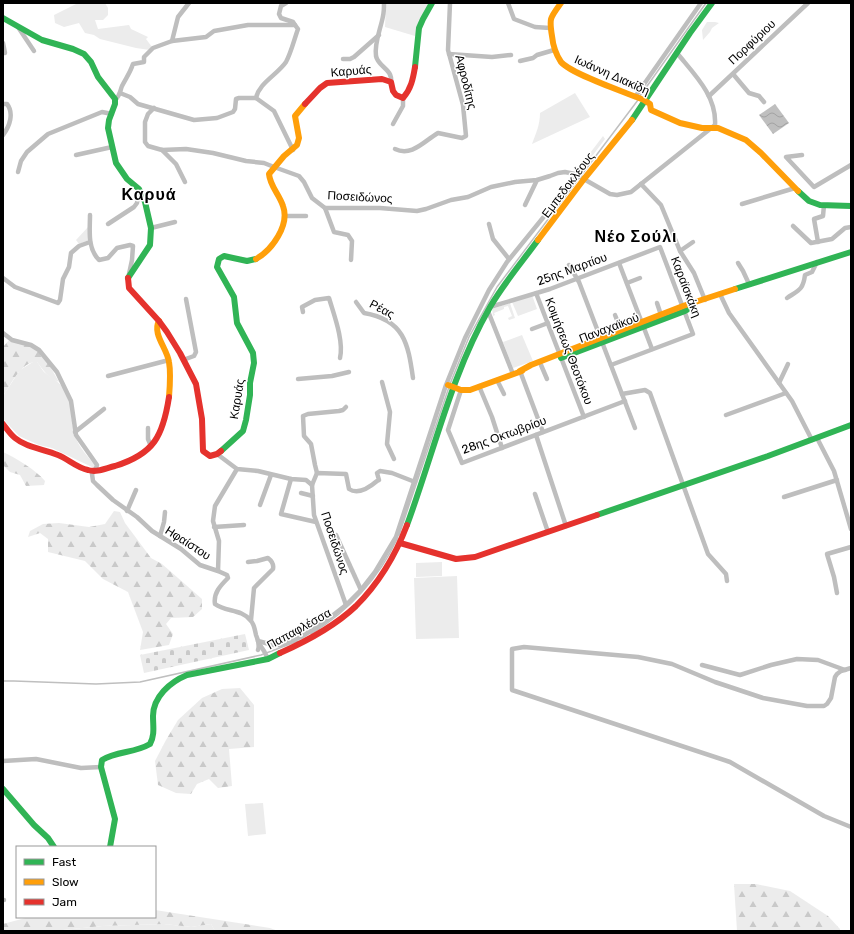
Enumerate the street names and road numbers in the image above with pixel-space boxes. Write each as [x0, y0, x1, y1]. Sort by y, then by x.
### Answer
street label: Πορφύριου [726, 17, 778, 67]
street label: Ιωάννη Διακίδη [572, 52, 652, 98]
street label: Αφροδίτης [452, 53, 480, 111]
street label: Καρυάς [330, 62, 372, 80]
street label: Εμπεδοκλέους [539, 149, 597, 220]
street label: Ποσειδώνος [327, 188, 393, 206]
street label: 25ης Μαρτίου [535, 250, 609, 288]
street label: Καραϊσκάκη [668, 255, 704, 319]
street label: Κοιμήσεως Θεοτόκου [542, 296, 596, 406]
street label: Ρέας [367, 297, 397, 321]
street label: Παναχαϊκού [577, 310, 641, 346]
street label: Καρυάς [227, 377, 247, 420]
street label: 28ης Οκτωβρίου [460, 413, 548, 457]
street label: Ποσειδώνος [318, 510, 352, 576]
street label: Ηφαίστου [163, 523, 213, 563]
street label: Παπαφλέσσα [264, 606, 334, 652]

